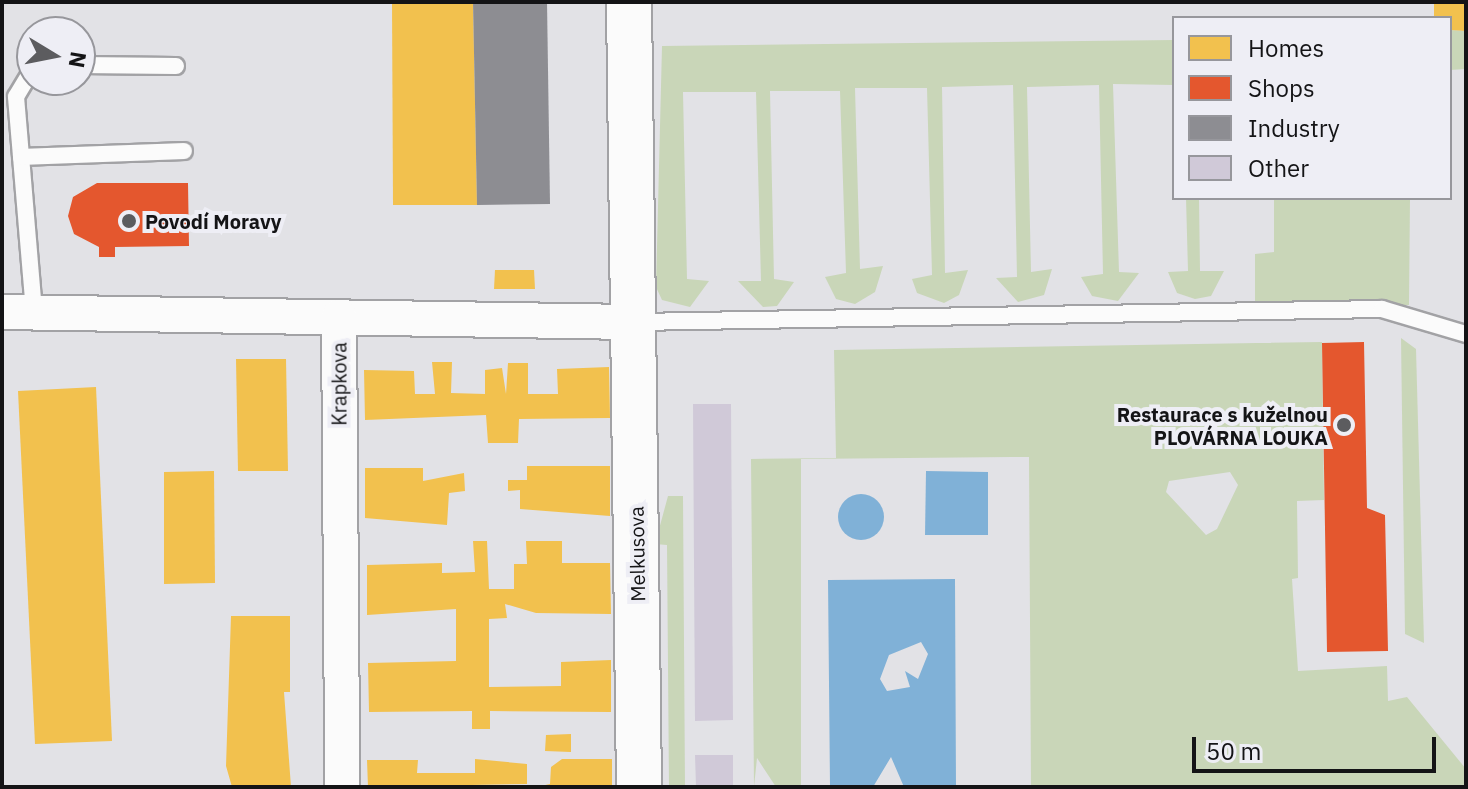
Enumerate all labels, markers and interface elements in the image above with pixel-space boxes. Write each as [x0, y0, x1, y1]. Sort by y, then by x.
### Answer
north arrow [16, 16, 96, 96]
legend [1172, 16, 1452, 200]
text: Homes [1248, 32, 1324, 64]
text: N [62, 50, 94, 70]
text: Shops [1248, 72, 1315, 104]
text: Industry [1248, 112, 1340, 144]
text: Other [1248, 152, 1309, 184]
place label: Povodí Moravy [145, 209, 281, 233]
marker: Povodí Moravy [120, 212, 138, 230]
street label: Krapkova [327, 342, 351, 426]
place label: Restaurace s kuželnou PLOVÁRNA LOUKA [1117, 402, 1328, 449]
marker: Restaurace s kuželnou PLOVÁRNA LOUKA [1335, 416, 1353, 434]
street label: Melkusova [624, 506, 650, 602]
scale bar [1196, 721, 1440, 771]
text: 50 m [1206, 735, 1261, 767]

